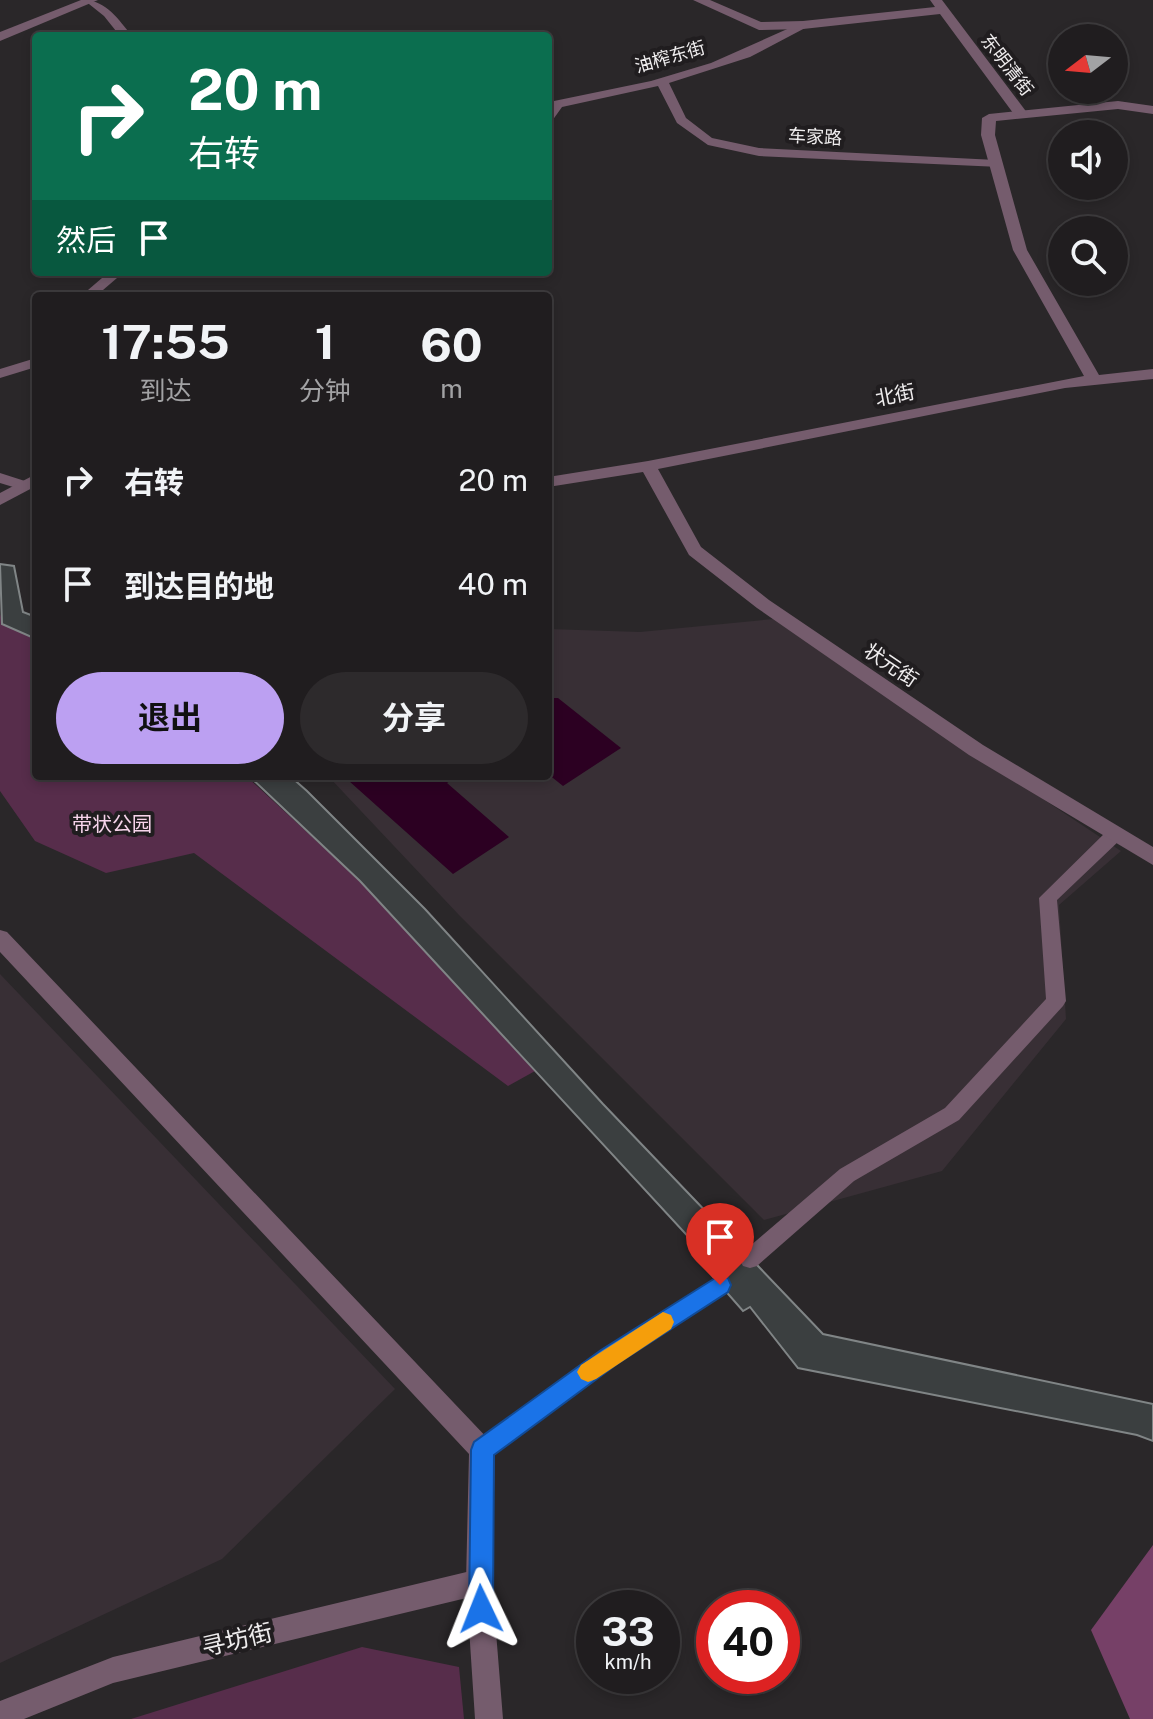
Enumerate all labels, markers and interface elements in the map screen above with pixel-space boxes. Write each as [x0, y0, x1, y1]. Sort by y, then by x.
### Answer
north arrow [1048, 24, 1128, 104]
map controls [1048, 24, 1128, 296]
street label: 东明清街 [977, 30, 1038, 100]
street label: 油榨东街 [632, 37, 707, 77]
text: 20 m [188, 57, 322, 123]
icon: right [56, 64, 160, 168]
button: sound [1048, 120, 1128, 200]
street label: 车家路 [788, 125, 843, 148]
text: 右转 [188, 132, 260, 174]
icon: arrive [132, 216, 176, 260]
button: search [1048, 216, 1128, 296]
text: 然后 [56, 222, 116, 258]
text: 17:55 [101, 313, 230, 370]
text: 1 [315, 313, 335, 370]
text: 60 [420, 316, 483, 373]
text: m [440, 373, 463, 404]
text: 到达 [139, 375, 191, 406]
text: 分钟 [299, 375, 351, 406]
street label: 北街 [873, 379, 917, 411]
icon: right [56, 458, 100, 502]
text: 20 m [459, 462, 528, 498]
text: 右转 [124, 464, 184, 500]
icon: arrive [56, 562, 100, 606]
text: 40 m [458, 566, 528, 602]
text: 到达目的地 [124, 568, 274, 604]
street label: 状元街 [859, 638, 923, 692]
button: 退出 [56, 672, 284, 764]
button: 分享 [300, 672, 528, 764]
park label: 带状公园 [72, 812, 152, 836]
pin [686, 1203, 754, 1285]
icon: arrive [698, 1215, 742, 1259]
position arrow [439, 1567, 523, 1651]
speed limit sign: 40 [696, 1590, 800, 1694]
text: 33 [601, 1608, 655, 1655]
street label: 寻坊街 [199, 1617, 275, 1661]
text: km/h [604, 1650, 652, 1674]

